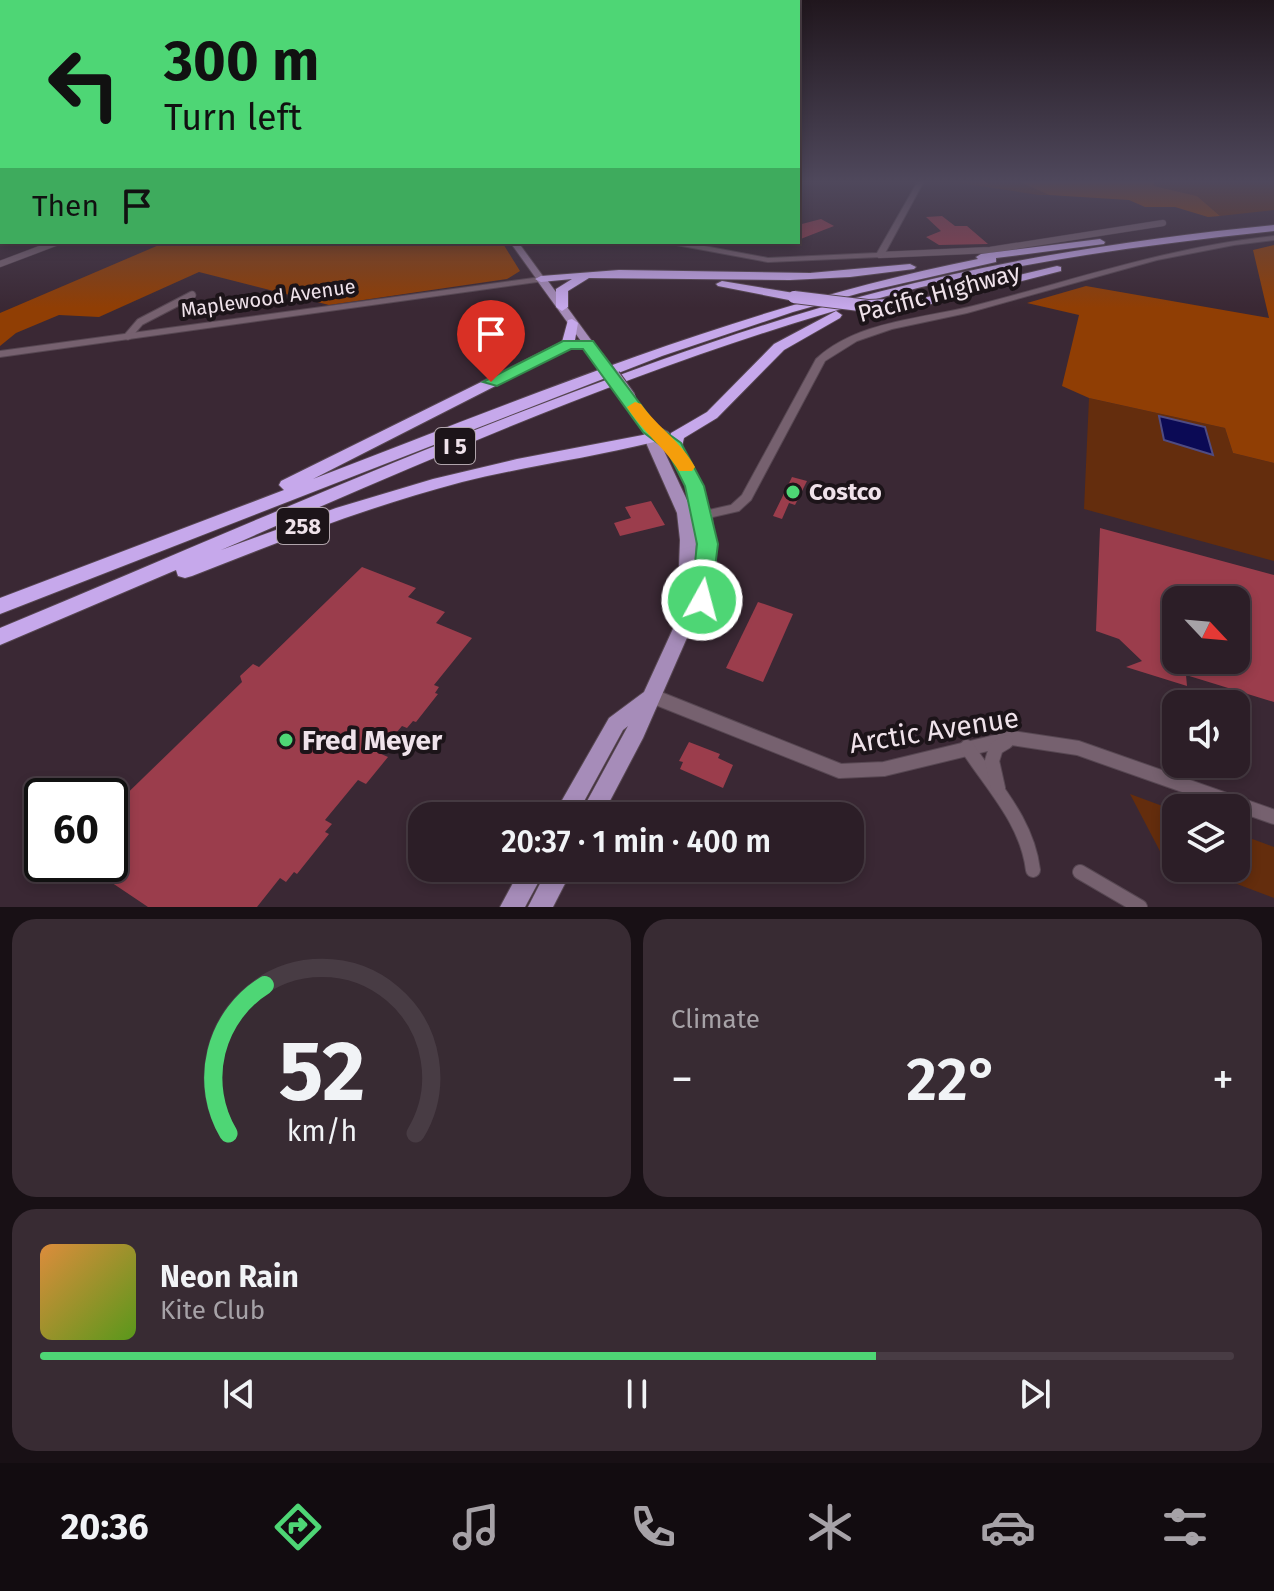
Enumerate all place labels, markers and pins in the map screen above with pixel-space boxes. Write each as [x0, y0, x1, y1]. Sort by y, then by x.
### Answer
pin [457, 300, 525, 382]
place label: Costco [809, 478, 882, 506]
marker: Costco [784, 483, 802, 501]
place label: Fred Meyer [302, 724, 443, 757]
marker: Fred Meyer [277, 731, 295, 749]

